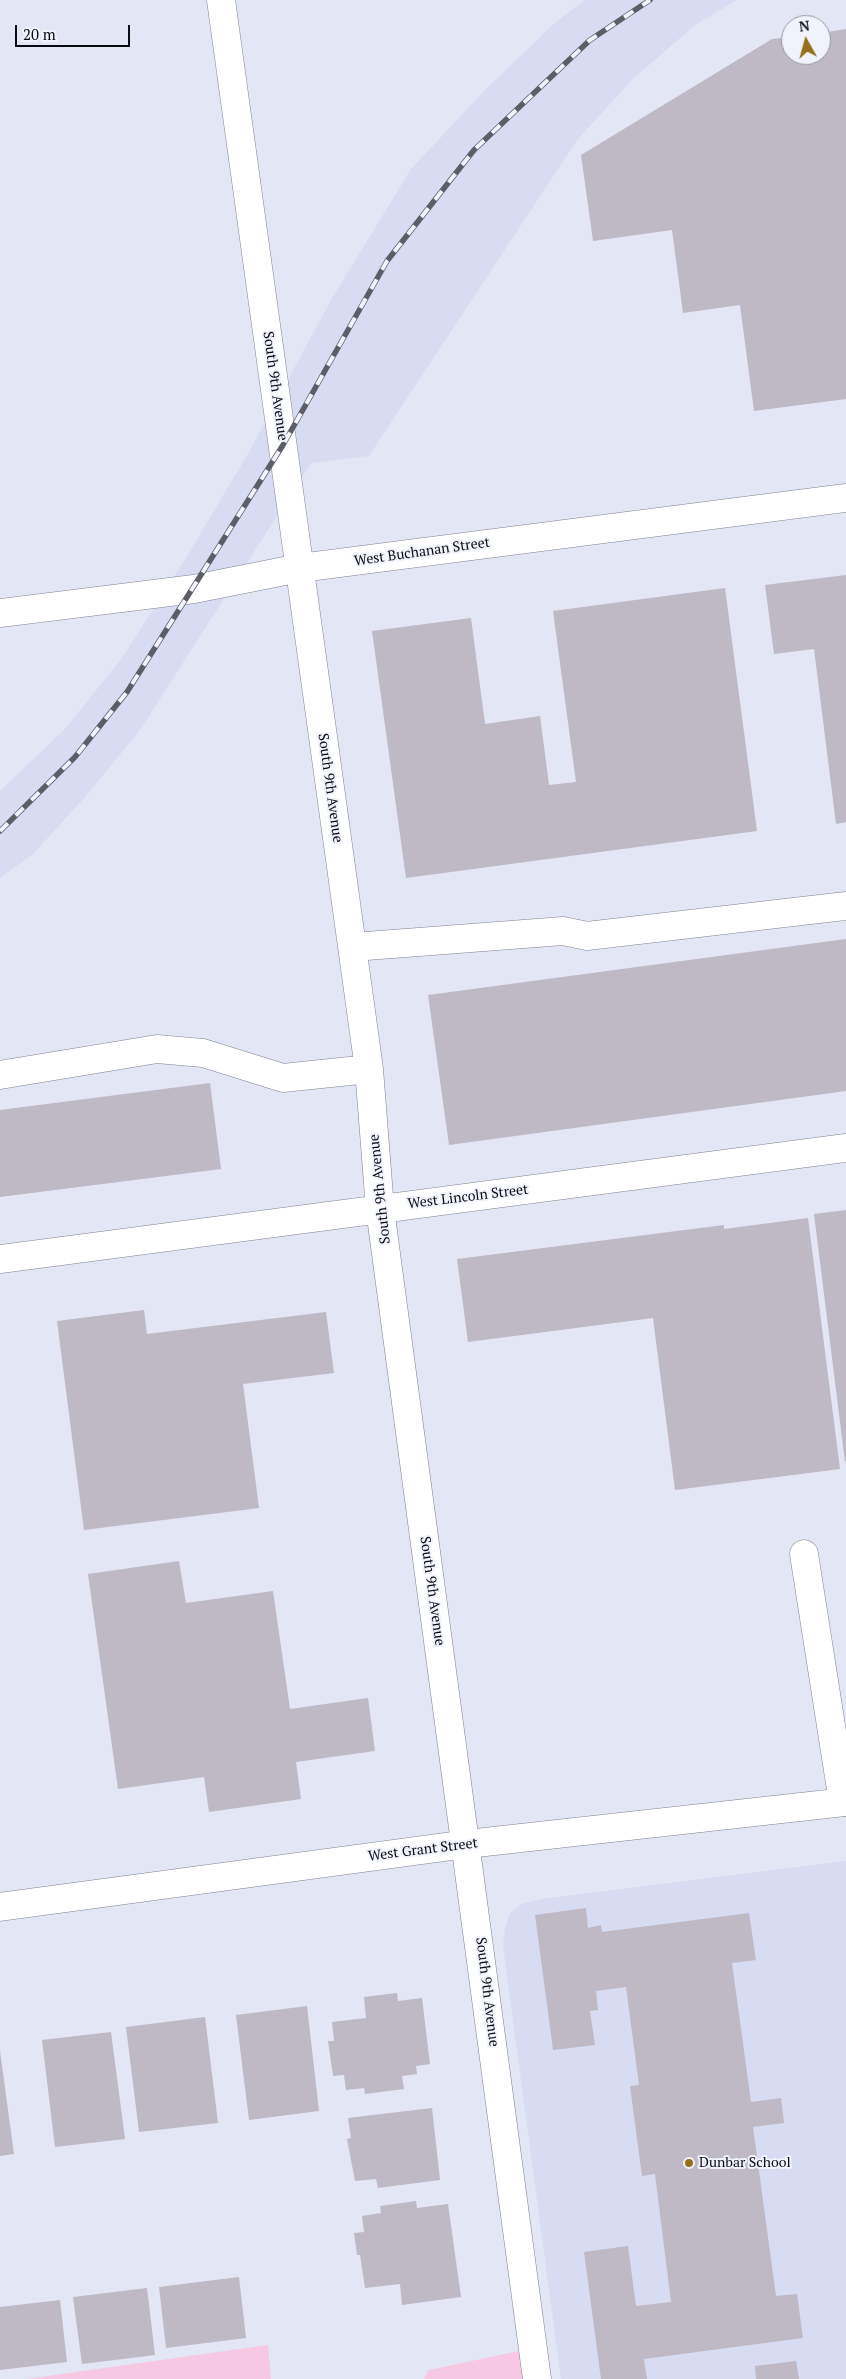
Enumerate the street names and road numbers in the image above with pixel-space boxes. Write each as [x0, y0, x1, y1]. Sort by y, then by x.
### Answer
street label: South 9th Avenue [259, 330, 291, 442]
street label: West Buchanan Street [353, 534, 491, 570]
street label: South 9th Avenue [314, 732, 346, 844]
street label: South 9th Avenue [366, 1133, 394, 1245]
street label: West Lincoln Street [407, 1181, 529, 1213]
street label: South 9th Avenue [416, 1535, 448, 1647]
street label: West Grant Street [367, 1835, 479, 1865]
street label: South 9th Avenue [472, 1936, 502, 2048]

